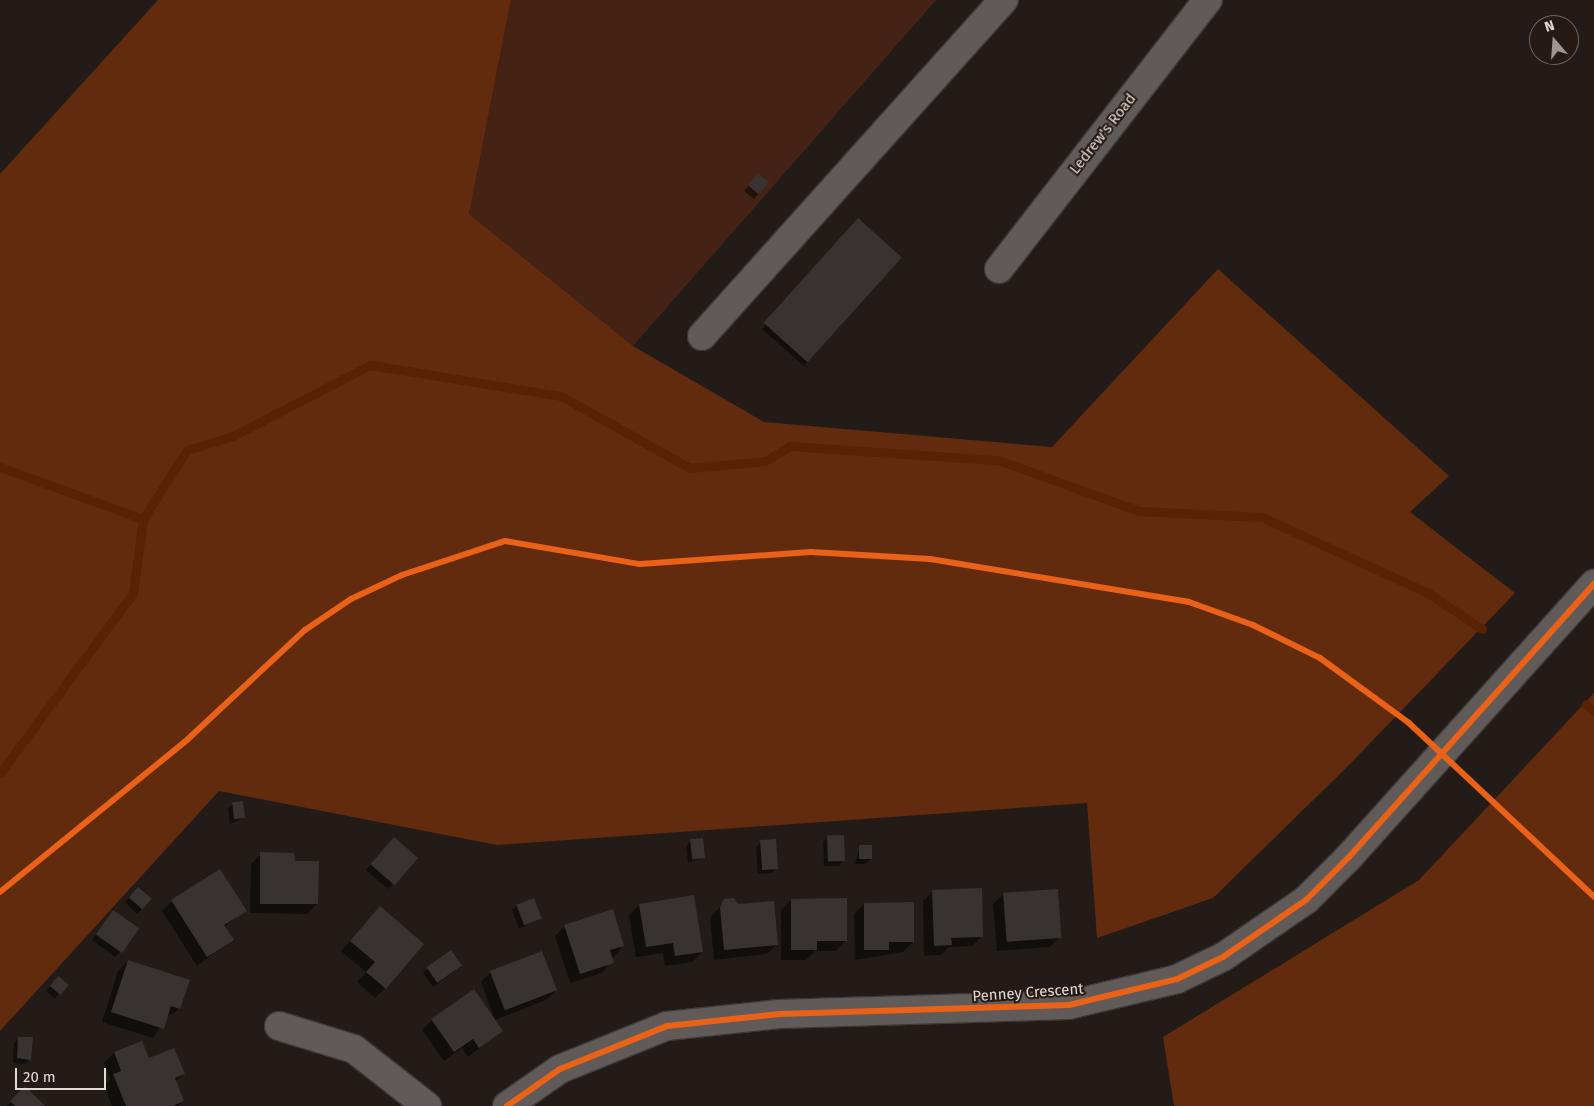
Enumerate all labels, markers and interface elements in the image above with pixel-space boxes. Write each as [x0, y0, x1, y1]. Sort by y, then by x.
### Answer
north arrow [1529, 15, 1579, 65]
text: N [1542, 17, 1557, 36]
street label: Ledrew's Road [1066, 90, 1140, 178]
street label: Penney Crescent [972, 980, 1084, 1006]
scale bar [18, 1058, 109, 1090]
text: 20 m [23, 1068, 56, 1086]

